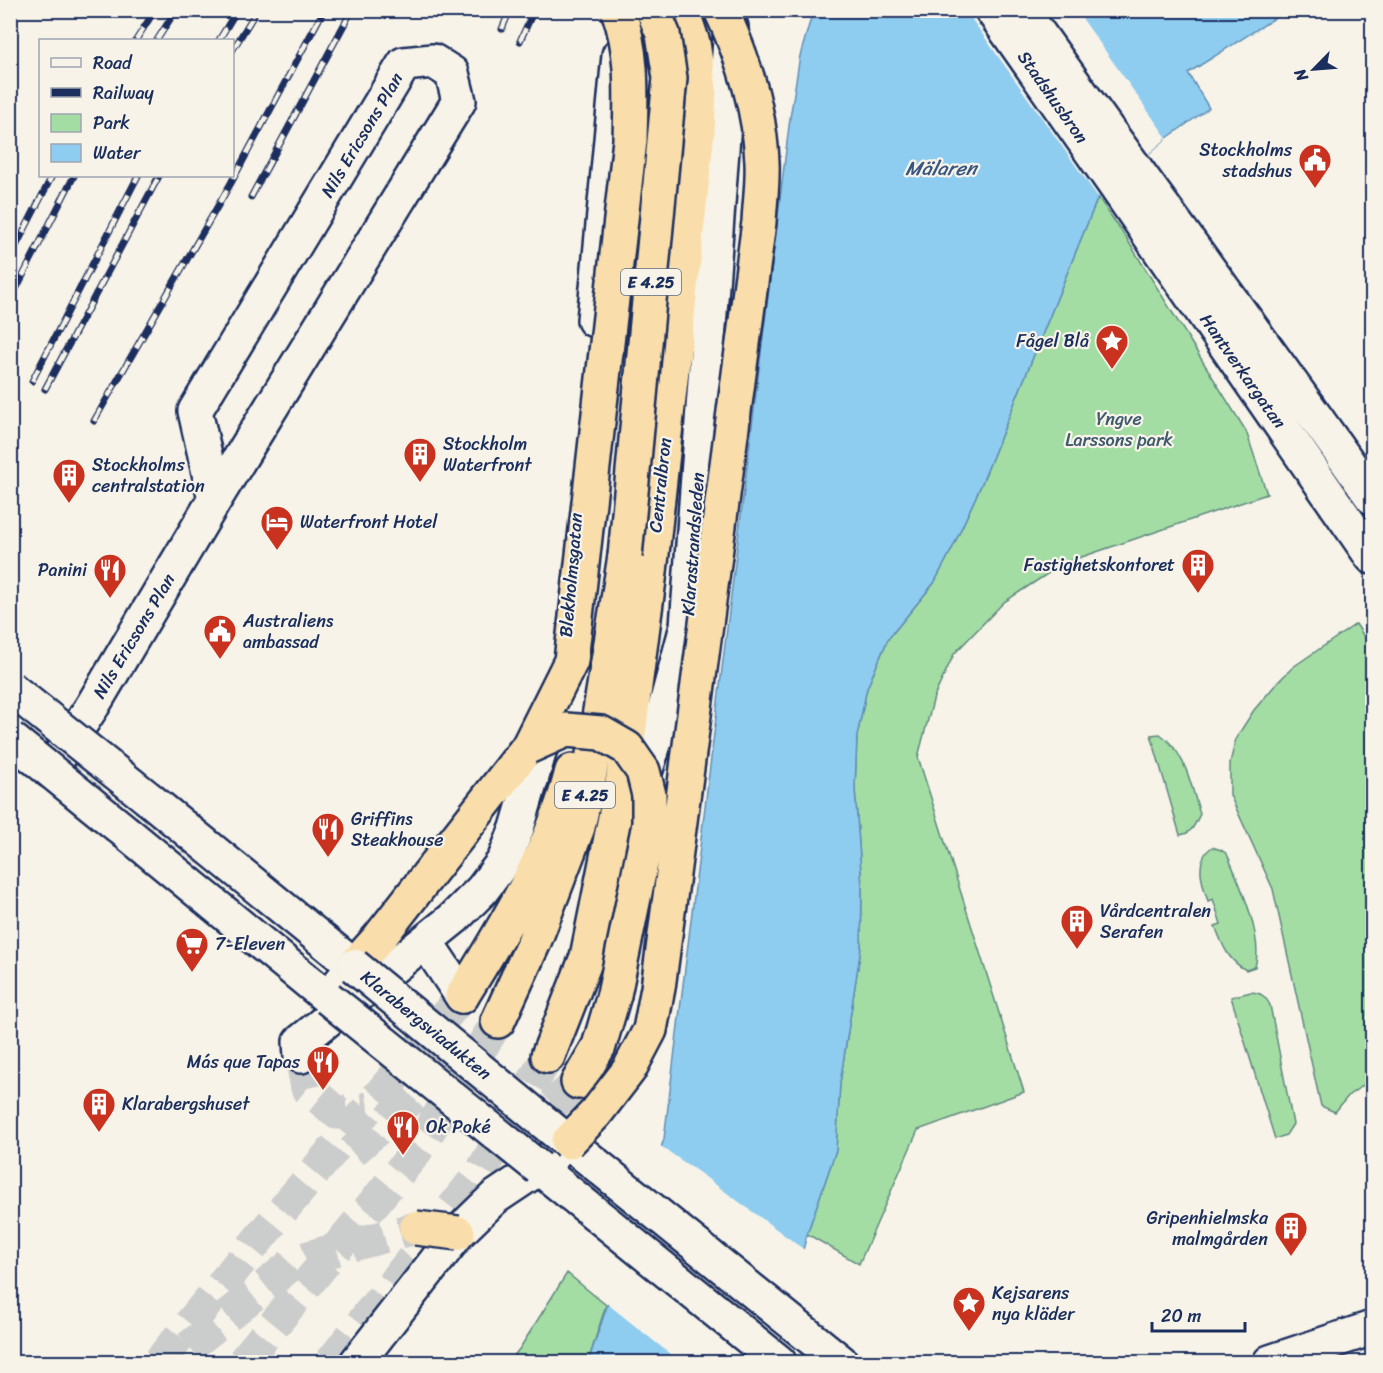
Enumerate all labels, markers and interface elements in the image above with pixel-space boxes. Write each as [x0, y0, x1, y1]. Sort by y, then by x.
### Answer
legend [39, 39, 234, 177]
north arrow [1284, 39, 1344, 99]
street label: Stadshusbron [1009, 44, 1097, 151]
text: Road [93, 47, 133, 79]
text: N [1285, 63, 1317, 87]
street label: Nils Ericsons Plan [312, 66, 412, 204]
text: Railway [93, 77, 155, 109]
text: Park [93, 107, 130, 139]
place label: Stockholms stadshus [1199, 134, 1293, 187]
text: Water [93, 137, 142, 169]
public building icon: Stockholms stadshus [1297, 142, 1333, 189]
water label: Mälaren [905, 151, 979, 186]
road number: E 4.25 [621, 269, 681, 295]
street label: Hantverkargatan [1191, 306, 1295, 436]
place icon: Fågel Blå [1094, 323, 1130, 370]
place label: Fågel Blå [1016, 325, 1089, 357]
park label: Yngve Larssons park [1065, 403, 1173, 456]
place label: Stockholm Waterfront [443, 428, 532, 481]
building icon: Stockholm Waterfront [402, 436, 438, 483]
street label: Centralbron [639, 436, 681, 534]
place label: Stockholms centralstation [92, 449, 205, 502]
building icon: Stockholms centralstation [51, 457, 87, 504]
street label: Klarastrandsleden [672, 471, 714, 617]
hotel icon: Waterfront Hotel [259, 504, 295, 551]
place label: Waterfront Hotel [300, 506, 438, 538]
street label: Blekholmsgatan [550, 511, 592, 639]
building icon: Fastighetskontoret [1180, 547, 1216, 594]
place label: Fastighetskontoret [1024, 549, 1175, 581]
restaurant icon: Panini [92, 552, 128, 599]
place label: Panini [38, 554, 88, 586]
street label: Nils Ericsons Plan [84, 567, 184, 705]
place label: Australiens ambassad [242, 605, 334, 658]
public building icon: Australiens ambassad [202, 613, 238, 660]
road number: E 4.25 [555, 782, 615, 808]
place label: Griffins Steakhouse [351, 803, 444, 856]
restaurant icon: Griffins Steakhouse [310, 811, 346, 858]
place label: Vårdcentralen Serafen [1100, 895, 1211, 948]
building icon: Vårdcentralen Serafen [1059, 903, 1095, 950]
supermarket icon: 7-Eleven [174, 926, 210, 973]
place label: 7-Eleven [215, 928, 286, 960]
street label: Klarabergsviadukten [353, 962, 499, 1088]
restaurant icon: Más que Tapas [305, 1044, 341, 1091]
place label: Más que Tapas [187, 1046, 301, 1078]
building icon: Klarabergshuset [81, 1086, 117, 1133]
place label: Klarabergshuset [122, 1088, 250, 1120]
restaurant icon: Ok Poké [385, 1109, 421, 1156]
place label: Ok Poké [426, 1111, 491, 1143]
place label: Gripenhielmska malmgården [1146, 1202, 1269, 1255]
building icon: Gripenhielmska malmgården [1273, 1210, 1309, 1257]
place label: Kejsarens nya kläder [992, 1277, 1076, 1330]
place icon: Kejsarens nya kläder [951, 1285, 987, 1332]
scale bar [1152, 1295, 1245, 1333]
text: 20 m [1161, 1300, 1201, 1332]

